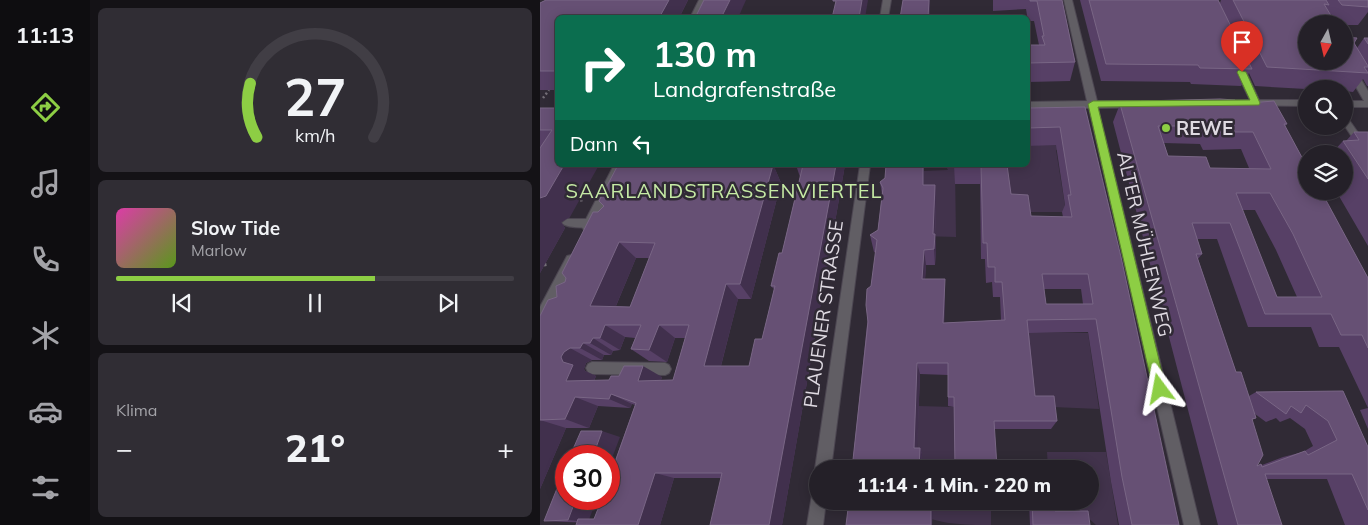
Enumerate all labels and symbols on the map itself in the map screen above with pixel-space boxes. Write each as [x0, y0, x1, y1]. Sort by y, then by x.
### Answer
north arrow [1298, 15, 1352, 70]
pin [1221, 21, 1263, 72]
place label: REWE [1176, 116, 1233, 140]
marker: REWE [1160, 122, 1172, 134]
street label: ALTER MÜHLENWEG [1112, 149, 1178, 339]
district label: SAARLANDSTRASSENVIERTEL [566, 178, 882, 203]
street label: PLAUENER STRASSE [798, 219, 848, 409]
position arrow [1133, 362, 1185, 414]
speed limit sign: 30 [555, 445, 620, 510]

